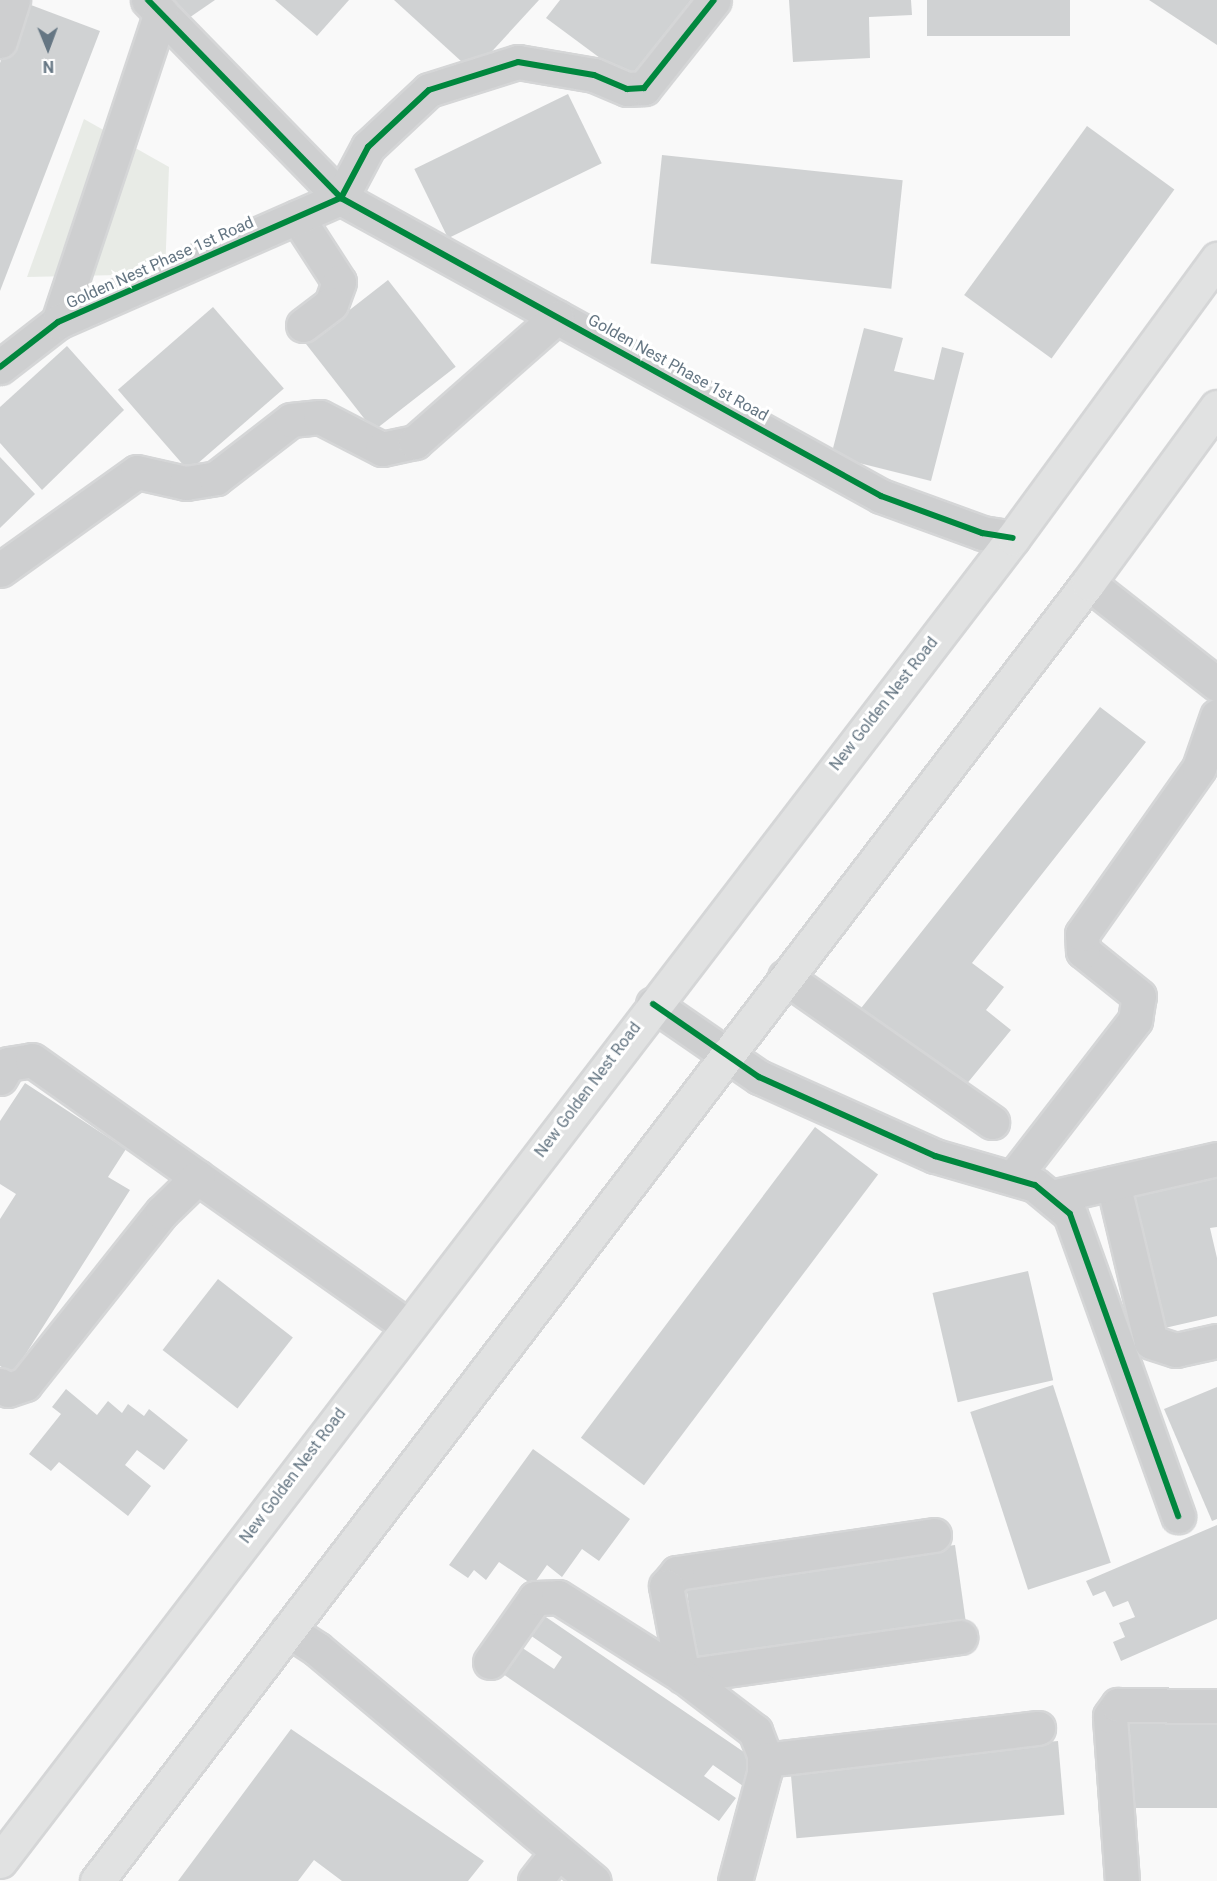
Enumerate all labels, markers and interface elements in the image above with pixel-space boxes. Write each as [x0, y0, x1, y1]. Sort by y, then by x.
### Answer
north arrow [18, 18, 78, 78]
text: N [43, 57, 54, 76]
street label: Golden Nest Phase 1st Road [63, 213, 257, 313]
street label: Golden Nest Phase 1st Road [585, 310, 771, 426]
street label: New Golden Nest Road [826, 633, 942, 775]
street label: New Golden Nest Road [531, 1019, 645, 1161]
street label: New Golden Nest Road [236, 1405, 350, 1547]

